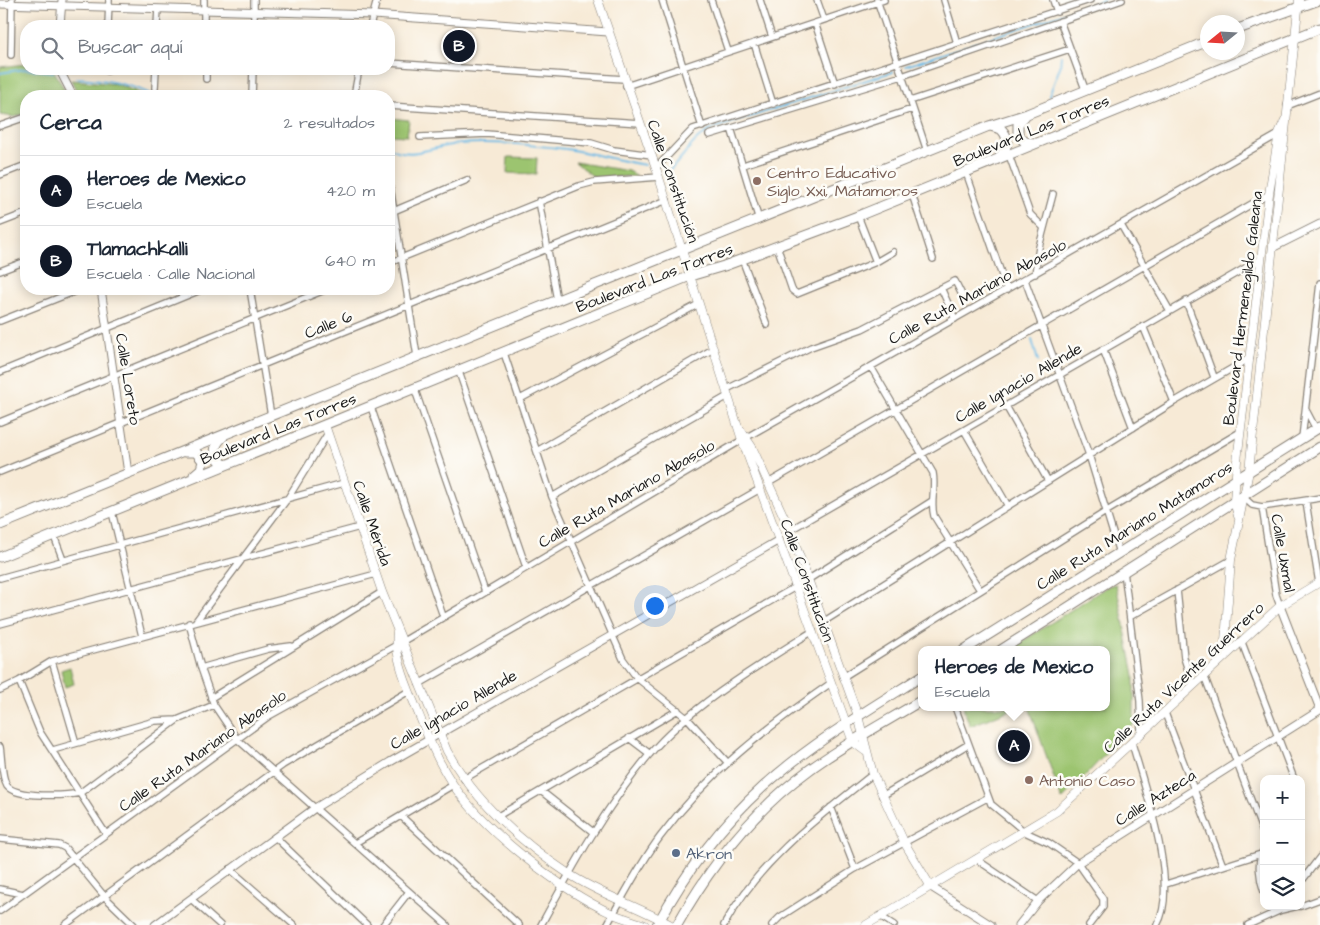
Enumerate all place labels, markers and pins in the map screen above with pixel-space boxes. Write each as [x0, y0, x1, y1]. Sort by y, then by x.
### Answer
pin: B [443, 27, 475, 65]
place label: Centro Educativo Siglo Xxi, Matamoros [767, 162, 918, 203]
marker: Centro Educativo Siglo Xxi, Matamoros [751, 175, 763, 187]
pin: A [998, 727, 1030, 765]
place label: Antonio Caso [1039, 770, 1135, 792]
marker: Antonio Caso [1023, 774, 1035, 786]
place label: Akron [686, 843, 732, 865]
marker: Akron [670, 847, 682, 859]

